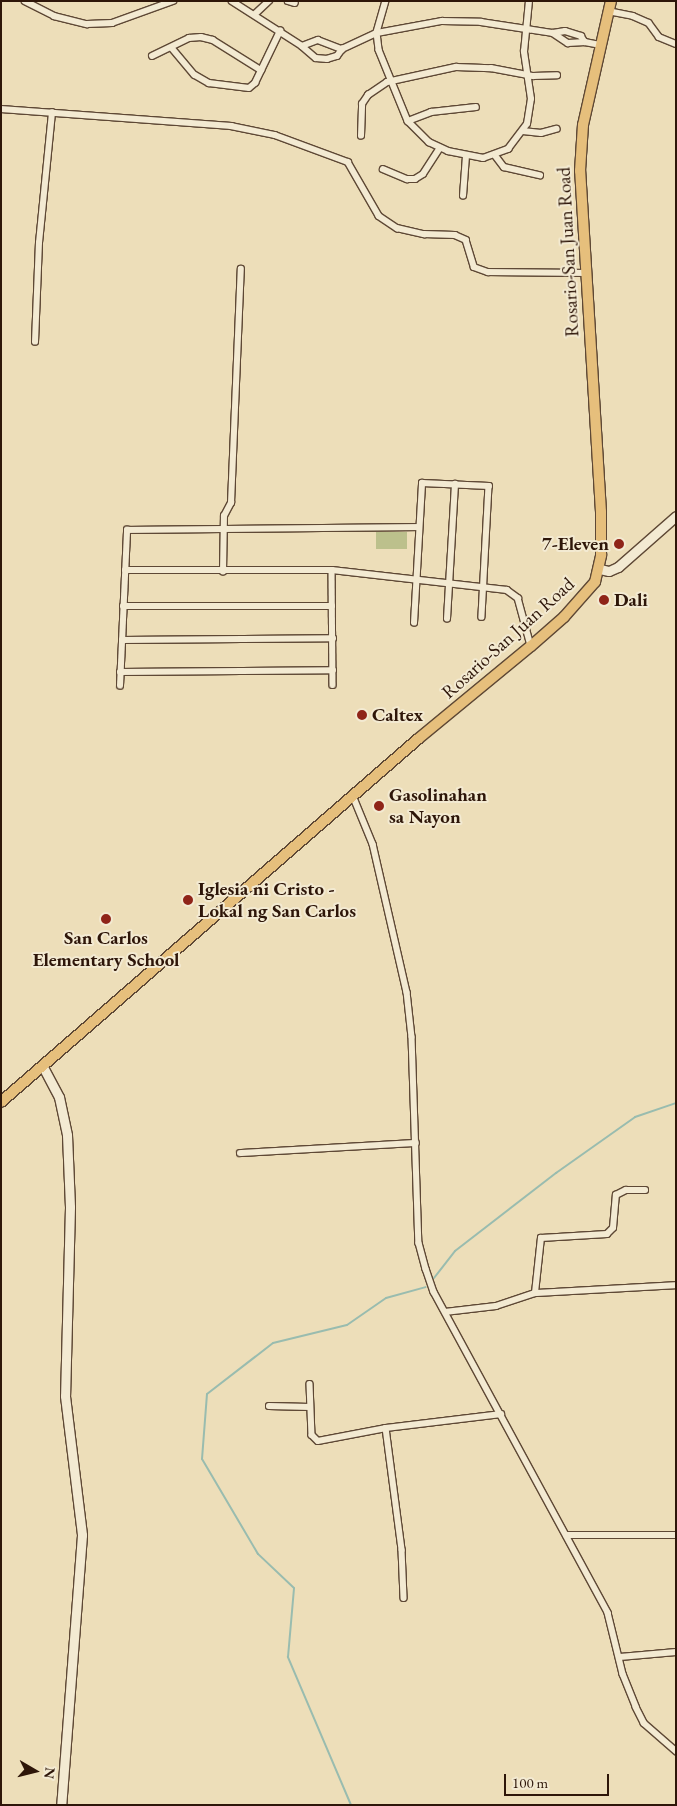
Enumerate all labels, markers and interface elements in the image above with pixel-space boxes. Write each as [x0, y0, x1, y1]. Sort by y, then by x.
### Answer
street label: Rosario-San Juan Road [552, 166, 584, 338]
place label: 7-Eleven [542, 533, 609, 555]
marker: 7-Eleven [613, 538, 625, 550]
street label: Rosario-San Juan Road [437, 573, 579, 703]
place label: Dali [614, 589, 648, 611]
marker: Dali [598, 594, 610, 606]
place label: Caltex [372, 704, 423, 726]
marker: Caltex [356, 709, 368, 721]
place label: Gasolinahan sa Nayon [389, 784, 487, 828]
marker: Gasolinahan sa Nayon [373, 800, 385, 812]
place label: Iglesia ni Cristo - Lokal ng San Carlos [198, 878, 356, 922]
marker: Iglesia ni Cristo - Lokal ng San Carlos [182, 894, 194, 906]
marker: San Carlos Elementary School [100, 913, 112, 925]
place label: San Carlos Elementary School [33, 927, 179, 971]
north arrow [10, 1746, 60, 1796]
scale bar [507, 1764, 612, 1796]
text: N [40, 1766, 60, 1780]
text: 100 m [512, 1773, 548, 1792]

